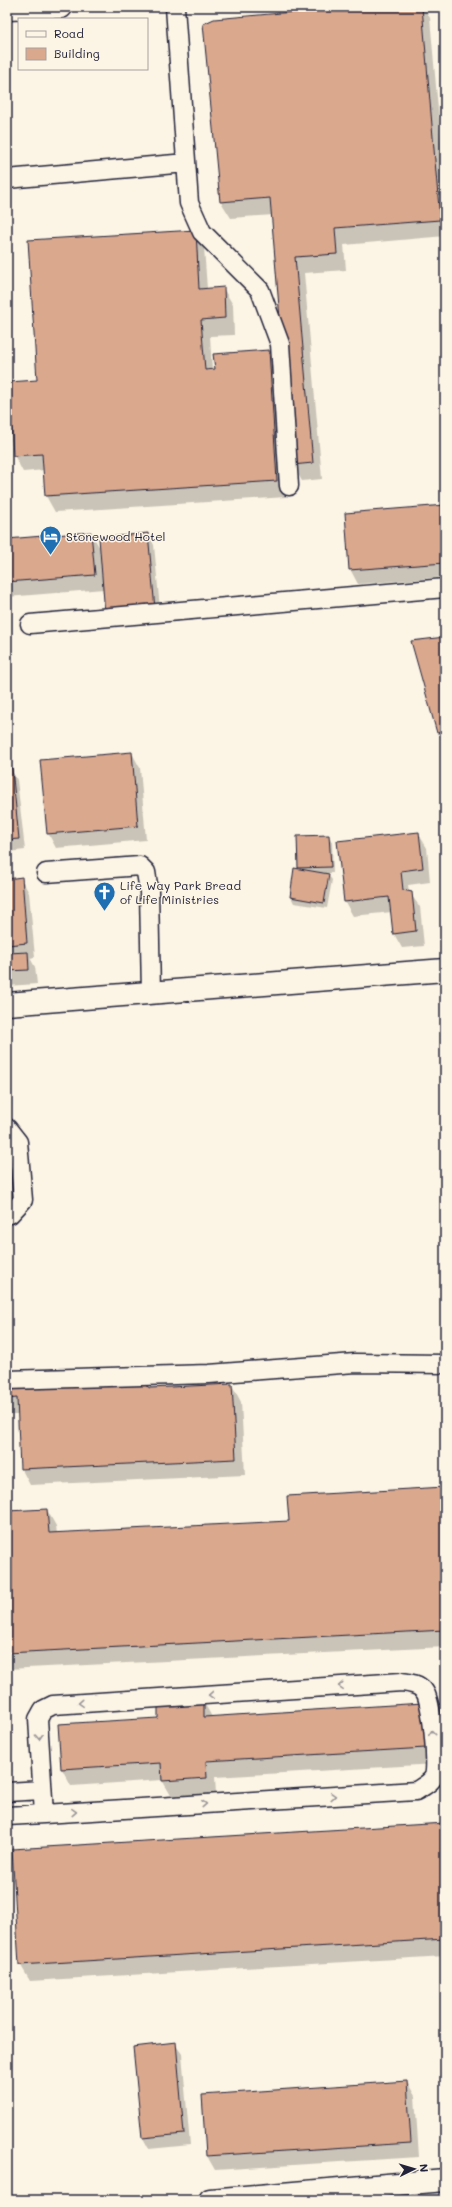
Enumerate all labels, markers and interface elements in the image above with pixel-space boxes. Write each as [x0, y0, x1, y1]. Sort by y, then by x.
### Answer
legend [18, 18, 148, 70]
text: Road [54, 25, 84, 41]
text: Building [54, 45, 100, 61]
hotel icon: Stonewood Hotel [37, 524, 63, 557]
place label: Stonewood Hotel [66, 528, 166, 544]
place label: Life Way Park Bread of Life Ministries [120, 877, 241, 907]
church icon: Life Way Park Bread of Life Ministries [92, 880, 118, 913]
one-way arrow [338, 1682, 344, 1690]
one-way arrow [208, 1690, 214, 1699]
one-way arrow [78, 1699, 84, 1708]
one-way arrow [428, 1730, 437, 1737]
one-way arrow [35, 1734, 43, 1740]
one-way arrow [330, 1792, 336, 1801]
one-way arrow [201, 1800, 207, 1808]
one-way arrow [71, 1807, 77, 1816]
north arrow [394, 2149, 434, 2189]
text: N [417, 2163, 432, 2173]

